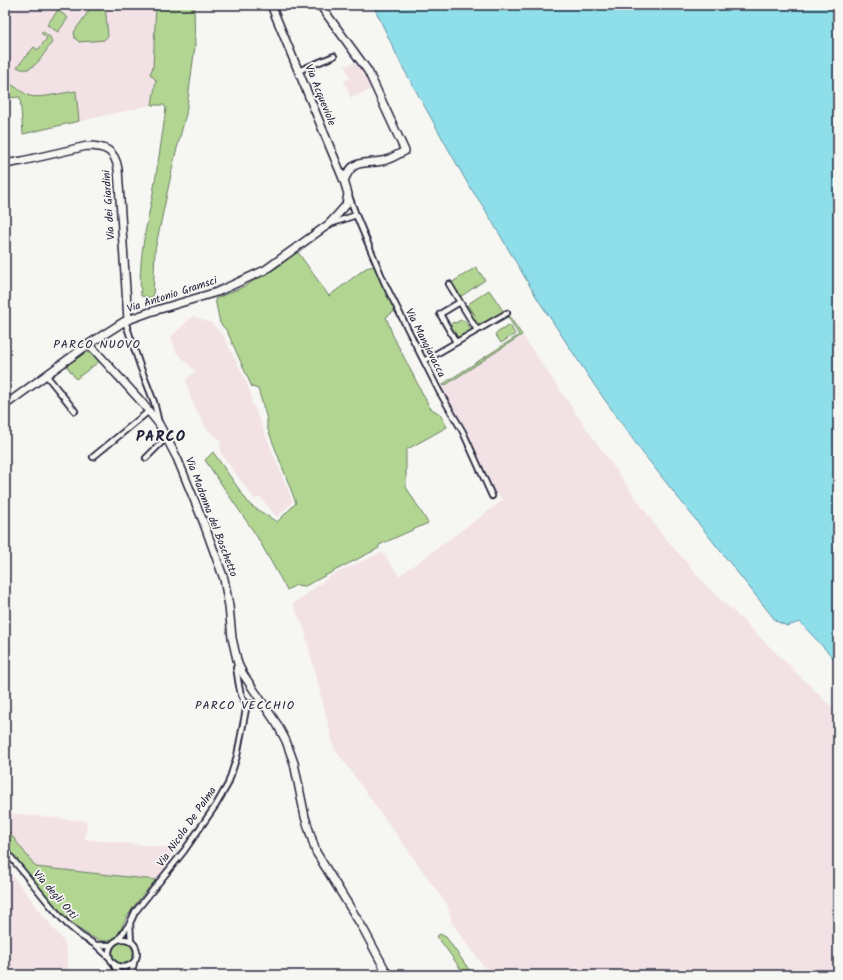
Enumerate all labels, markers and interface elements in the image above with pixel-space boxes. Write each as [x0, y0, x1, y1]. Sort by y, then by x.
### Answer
street label: Via Acqueviole [299, 62, 341, 129]
street label: Via dei Giardini [98, 169, 120, 241]
street label: Via Antonio Gramsci [124, 272, 220, 318]
street label: Via Mangiavacca [400, 305, 450, 381]
district label: PARCO NUOVO [53, 335, 141, 354]
district label: PARCO [136, 425, 186, 449]
street label: Via Madonna del Boschetto [180, 454, 242, 580]
district label: PARCO VECCHIO [195, 696, 295, 715]
street label: Via Nicola De Palma [153, 783, 221, 871]
street label: Via degli Orti [28, 866, 82, 924]

